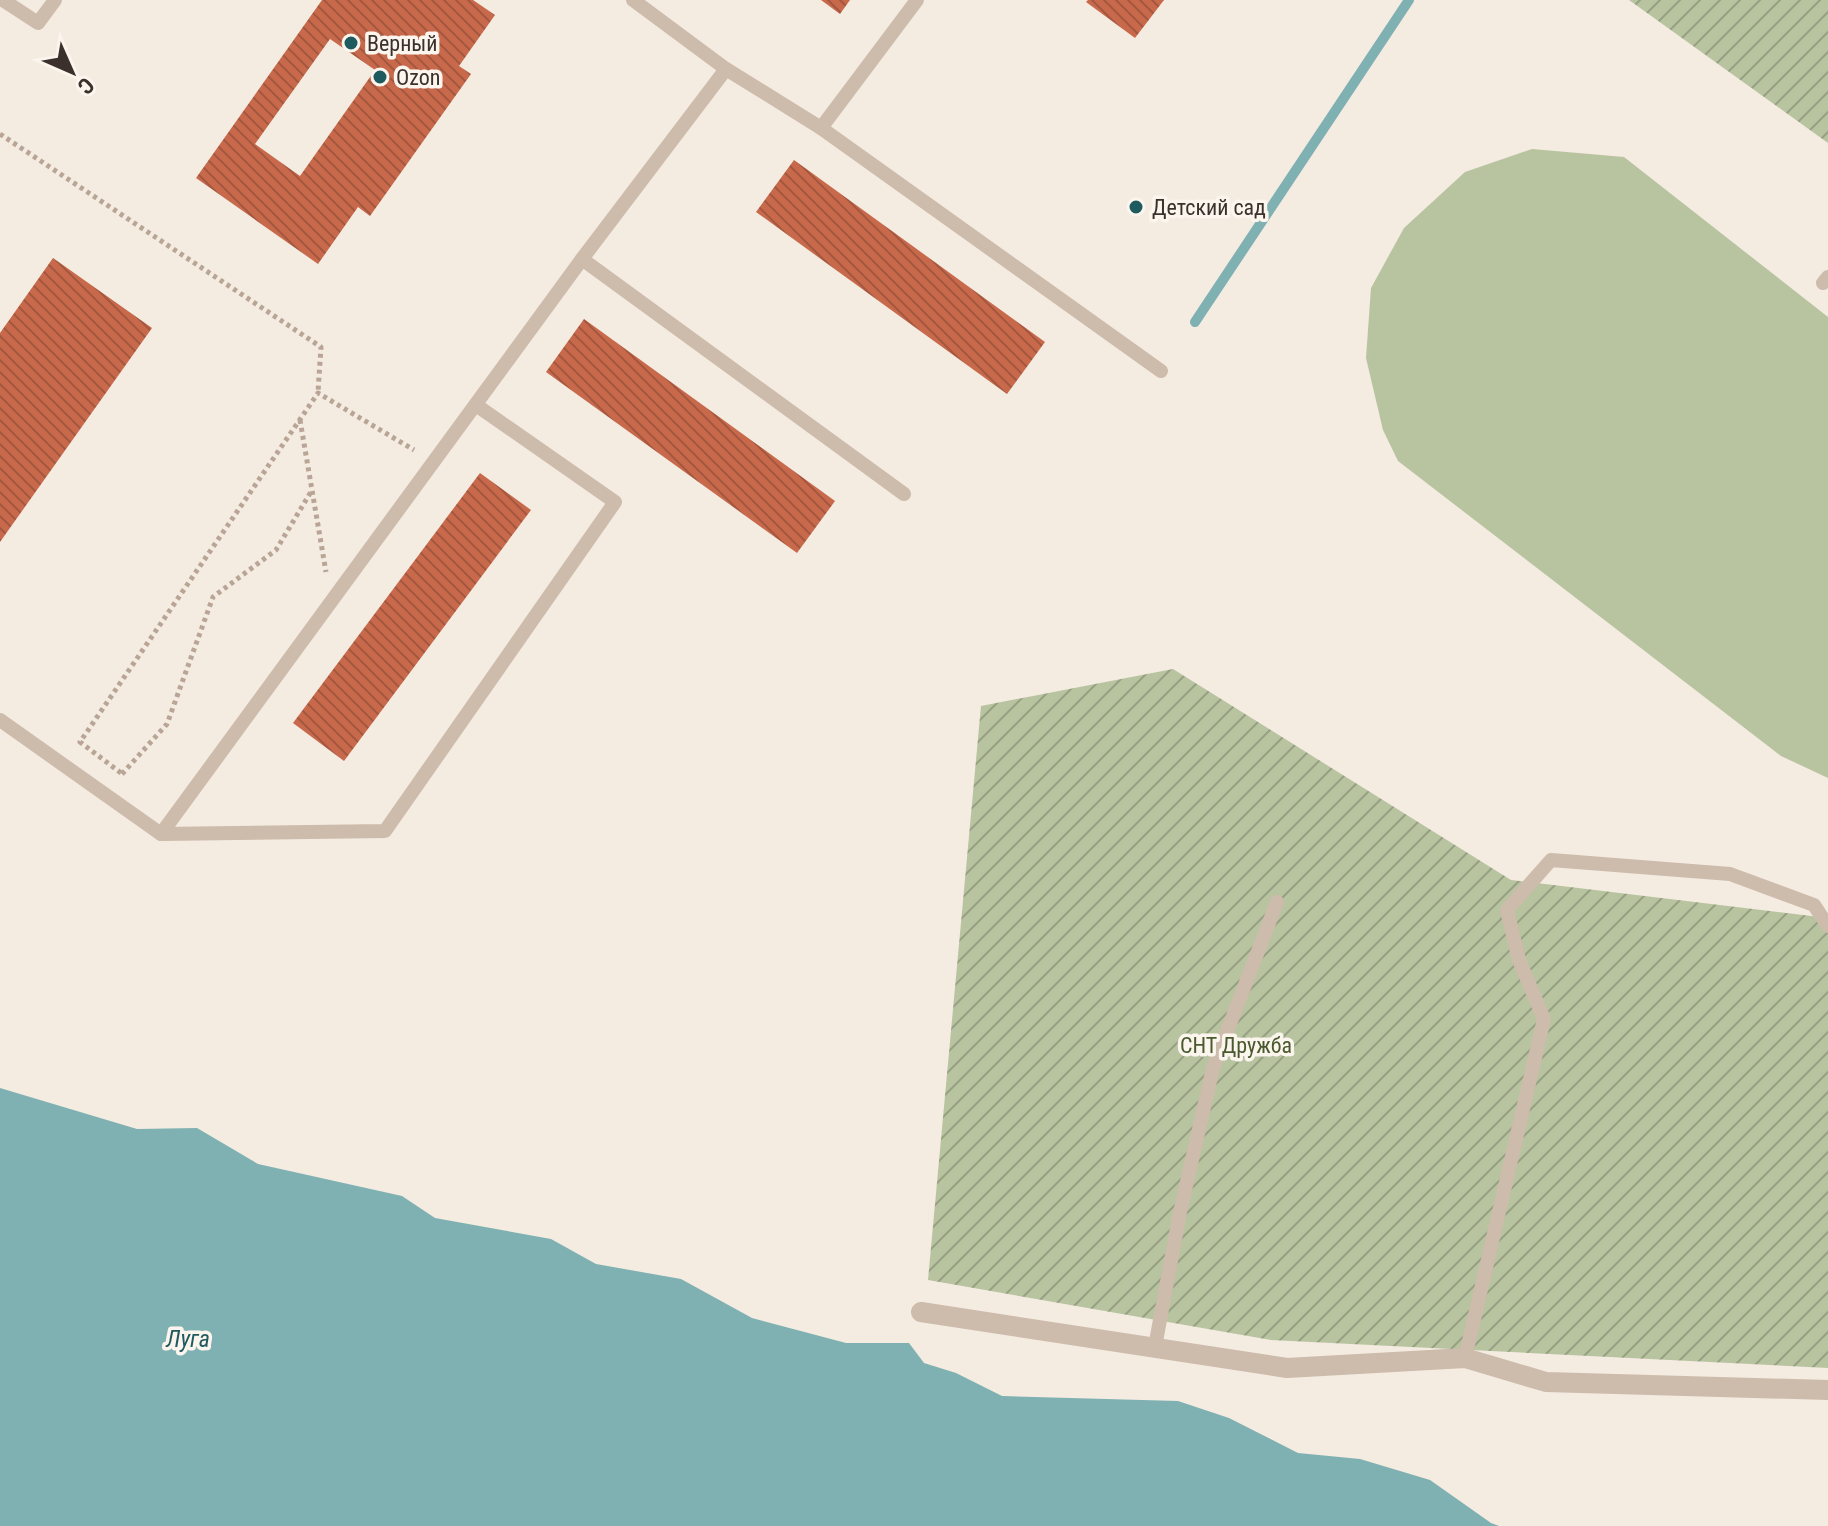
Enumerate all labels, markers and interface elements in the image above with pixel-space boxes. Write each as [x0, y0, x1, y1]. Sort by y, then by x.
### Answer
place label: Верный [367, 31, 438, 56]
north arrow [32, 32, 112, 112]
marker: Верный [342, 34, 360, 52]
place label: Ozon [396, 65, 440, 90]
marker: Ozon [371, 68, 389, 86]
text: С [73, 73, 99, 99]
place label: Детский сад [1152, 195, 1266, 220]
marker: Детский сад [1127, 198, 1145, 216]
park label: СНТ Дружба [1180, 1033, 1292, 1058]
water label: Луга [165, 1325, 210, 1353]

